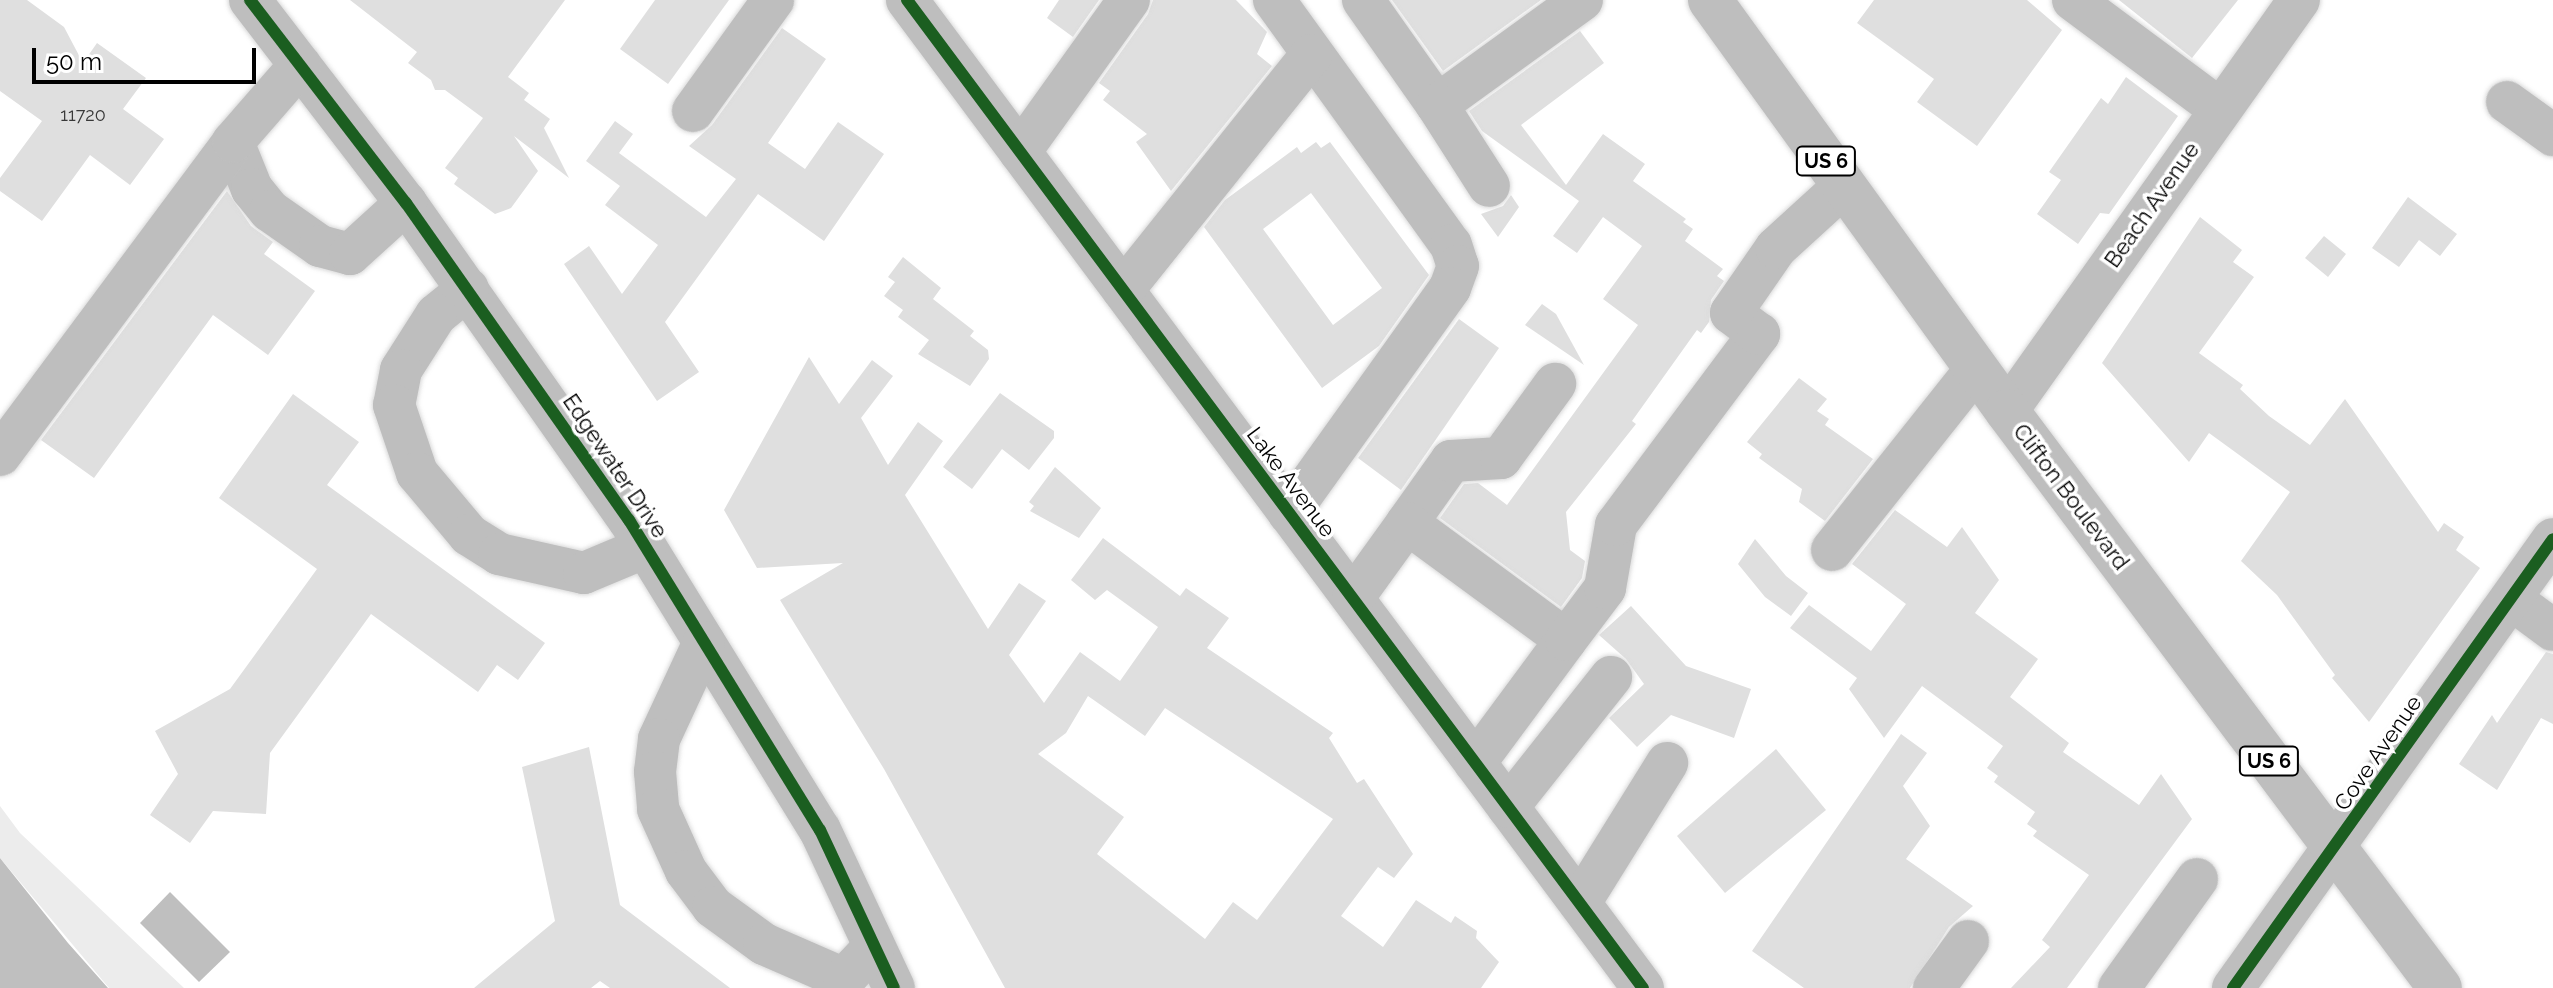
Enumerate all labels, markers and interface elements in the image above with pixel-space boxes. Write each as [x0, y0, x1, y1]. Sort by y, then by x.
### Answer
scale bar [36, 32, 260, 82]
text: 50 m [46, 47, 102, 76]
house number: 11720 [60, 104, 106, 126]
street label: Beach Avenue [2099, 137, 2205, 273]
road number: US 6 [1794, 145, 1858, 177]
street label: Edgewater Drive [557, 389, 673, 543]
street label: Clifton Boulevard [2008, 419, 2134, 575]
street label: Lake Avenue [1241, 422, 1341, 542]
street label: Cove Avenue [2329, 690, 2427, 816]
road number: US 6 [2237, 745, 2301, 777]

